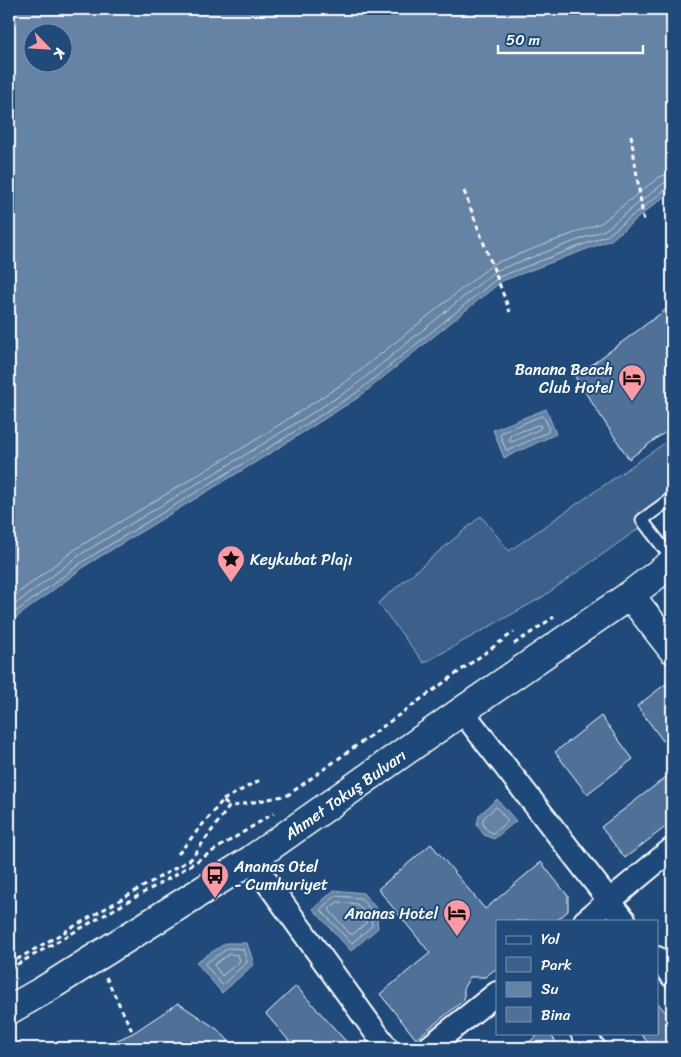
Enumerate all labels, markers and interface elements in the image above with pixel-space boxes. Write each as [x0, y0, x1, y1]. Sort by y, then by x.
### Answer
north arrow [22, 22, 72, 72]
scale bar [498, 22, 644, 54]
text: 50 m [506, 27, 541, 53]
text: K [46, 43, 73, 64]
place label: Banana Beach Club Hotel [515, 355, 613, 402]
hotel icon: Banana Beach Club Hotel [617, 363, 647, 402]
place icon: Keykubat Plajı [216, 544, 246, 583]
place label: Keykubat Plajı [250, 545, 352, 574]
street label: Ahmet Tokuş Bulvarı [277, 741, 413, 848]
place label: Ananas Otel - Cumhuriyet [233, 852, 328, 899]
bus stop icon: Ananas Otel - Cumhuriyet [200, 860, 230, 899]
hotel icon: Ananas Hotel [442, 898, 472, 937]
place label: Ananas Hotel [343, 899, 438, 928]
legend [496, 920, 658, 1034]
text: Yol [541, 926, 560, 952]
text: Park [541, 952, 572, 978]
text: Su [541, 976, 558, 1002]
text: Bina [541, 1002, 571, 1028]

